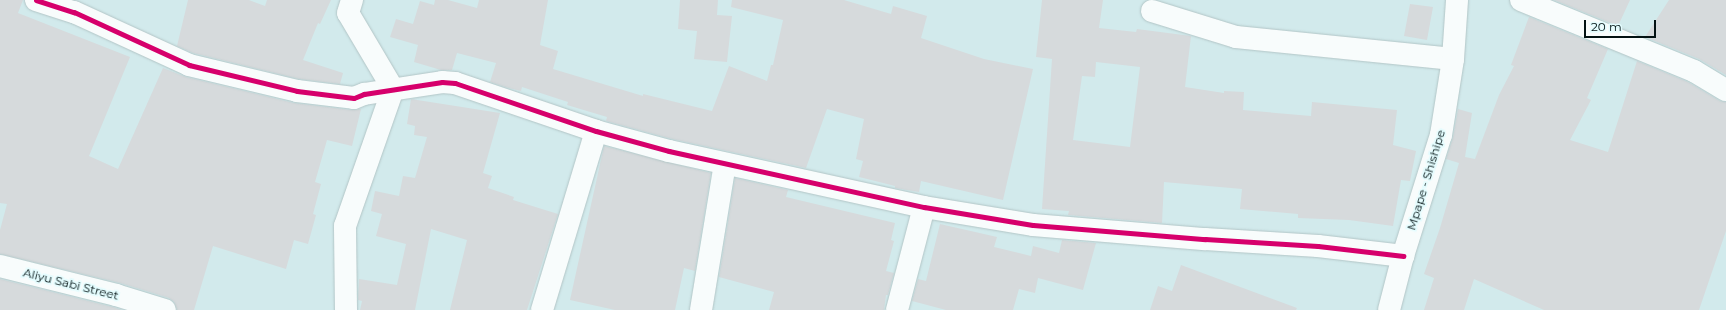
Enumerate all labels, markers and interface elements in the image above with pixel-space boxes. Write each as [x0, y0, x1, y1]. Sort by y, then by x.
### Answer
scale bar [1586, 12, 1658, 38]
text: 20 m [1591, 19, 1622, 34]
street label: Mpape - Shishipe [1404, 128, 1448, 232]
street label: Aliyu Sabi Street [22, 265, 120, 303]

